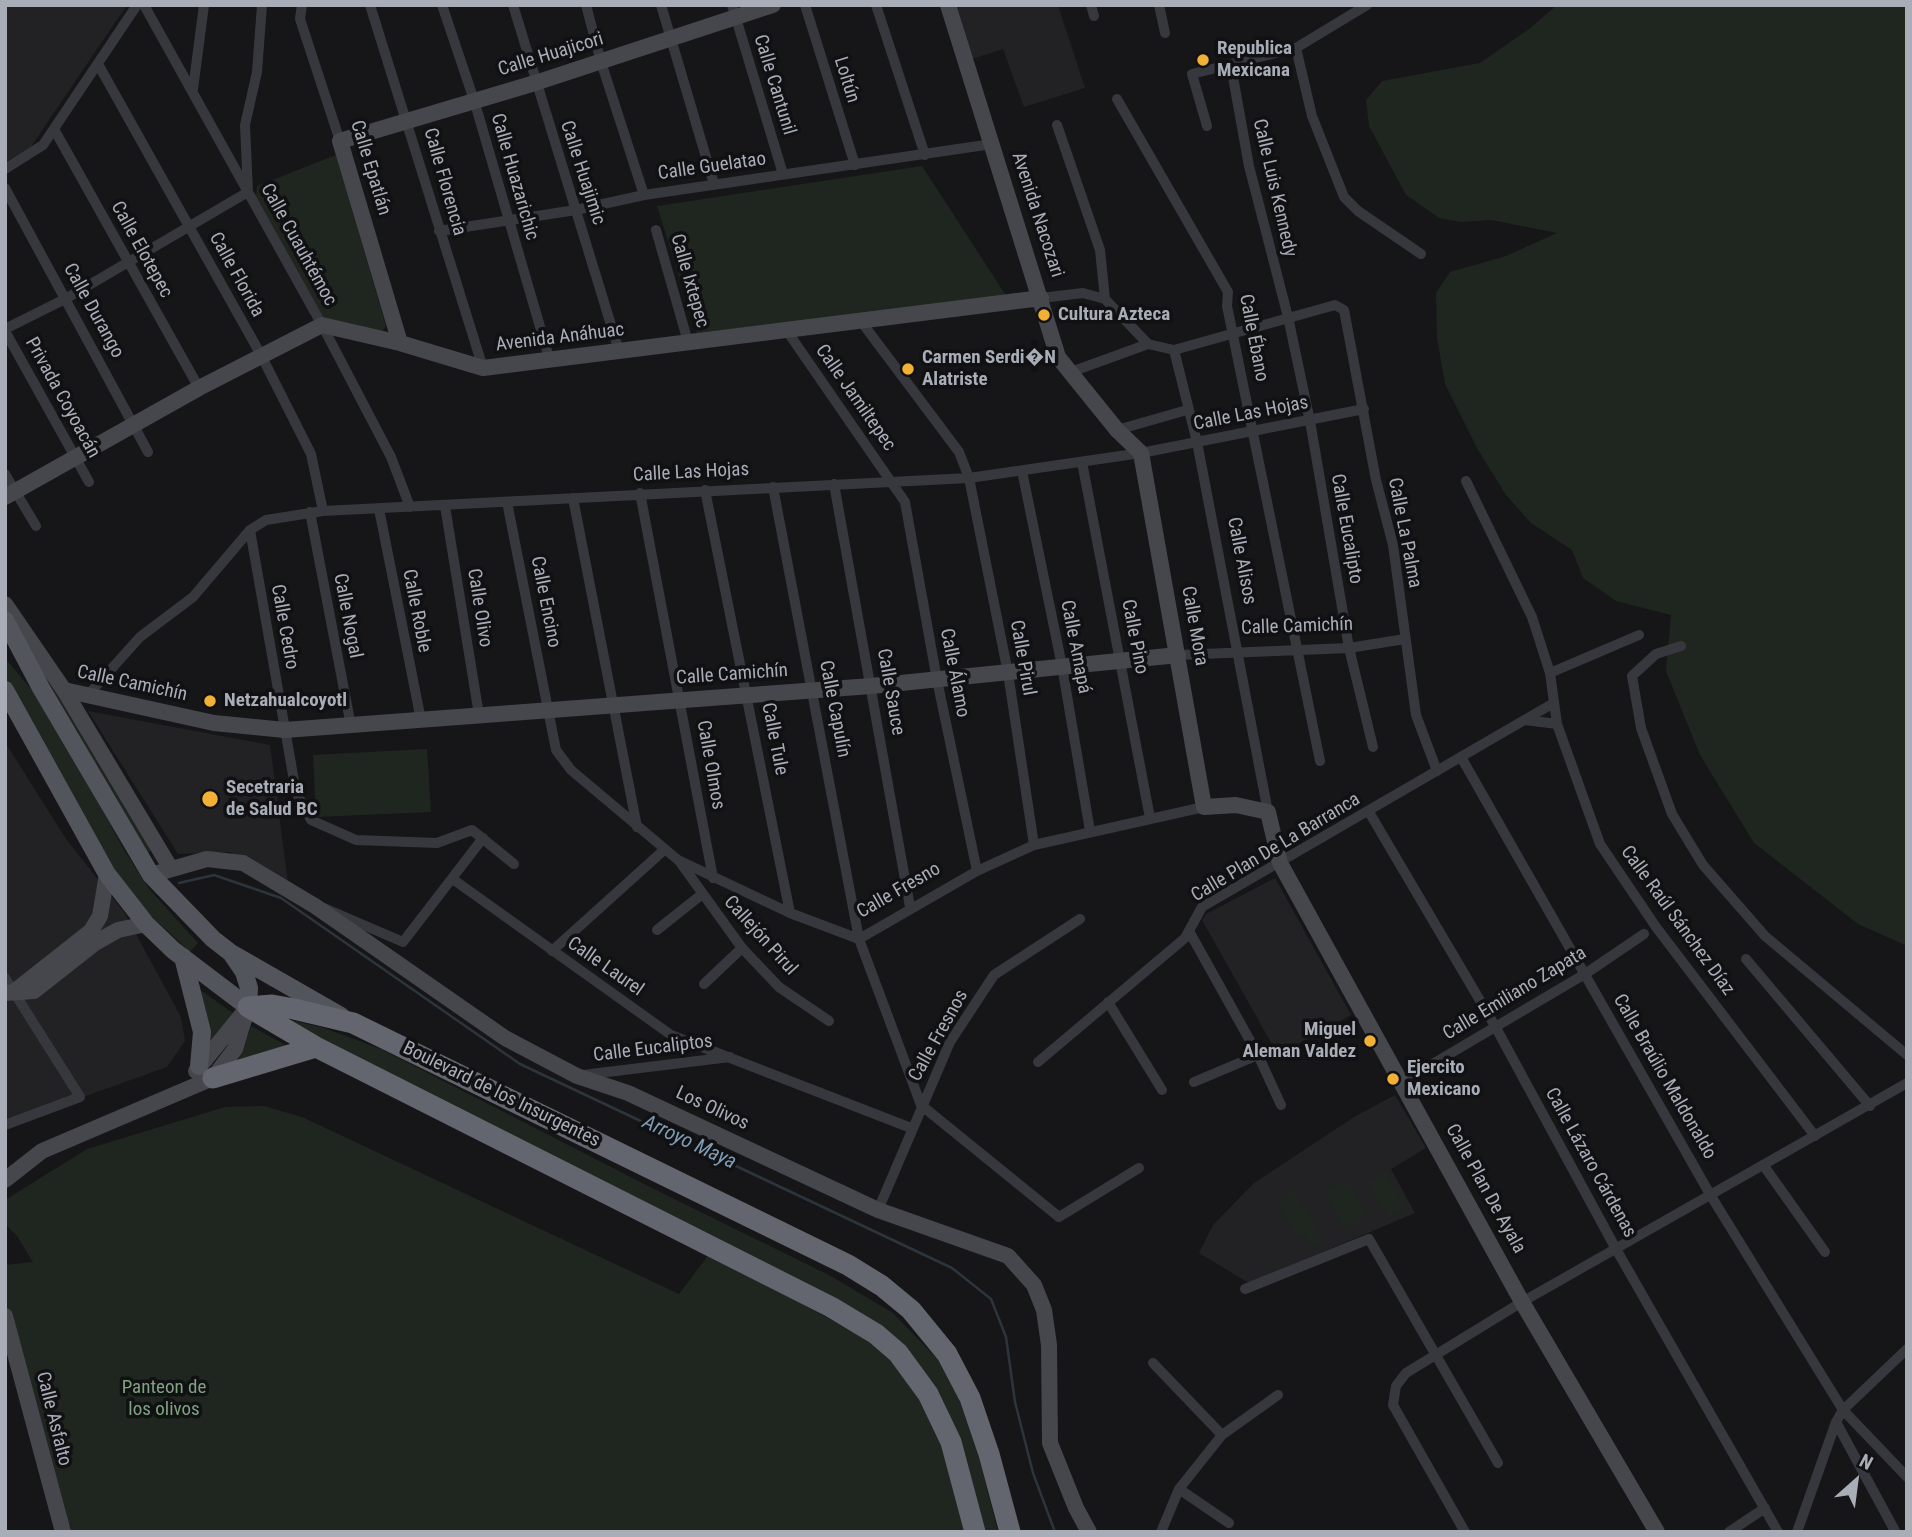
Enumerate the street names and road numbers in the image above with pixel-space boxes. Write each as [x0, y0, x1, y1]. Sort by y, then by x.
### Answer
street label: Calle Huajicori [496, 28, 606, 82]
street label: Calle Cantunil [748, 32, 800, 138]
street label: Loltún [828, 54, 864, 106]
street label: Calle Huazarichic [485, 111, 543, 243]
street label: Calle Luis Kennedy [1247, 117, 1301, 259]
street label: Calle Epatlán [345, 118, 395, 218]
street label: Calle Huajimic [554, 118, 610, 228]
street label: Calle Florencia [418, 126, 470, 238]
street label: Calle Guelatao [656, 148, 768, 186]
street label: Avenida Nacozari [1006, 149, 1068, 281]
street label: Calle Cuauhtémoc [255, 180, 341, 310]
street label: Calle Elotepec [105, 198, 177, 302]
street label: Calle Florida [203, 229, 269, 321]
street label: Calle Ixtepec [665, 231, 713, 331]
street label: Calle Durango [58, 260, 128, 362]
street label: Calle Ébano [1233, 292, 1273, 384]
street label: Avenida Anáhuac [494, 319, 626, 357]
street label: Privada Coyoacán [19, 334, 105, 462]
street label: Calle Jamiltepec [810, 340, 900, 456]
street label: Calle Las Hojas [1192, 392, 1310, 436]
street label: Calle Las Hojas [632, 459, 750, 487]
street label: Calle Eucalipto [1325, 472, 1367, 586]
street label: Calle La Palma [1382, 476, 1426, 590]
street label: Calle Alisos [1221, 515, 1261, 607]
street label: Calle Encino [525, 554, 565, 650]
street label: Calle Olivo [462, 567, 496, 649]
street label: Calle Roble [397, 568, 435, 654]
street label: Calle Nogal [328, 572, 366, 660]
street label: Calle Cedro [265, 583, 303, 671]
street label: Calle Mora [1176, 584, 1212, 668]
street label: Calle Amapá [1055, 598, 1095, 696]
street label: Calle Pino [1116, 598, 1152, 676]
street label: Calle Camichín [1241, 614, 1353, 640]
street label: Calle Pirul [1004, 619, 1040, 697]
street label: Calle Álamo [934, 627, 974, 719]
street label: Calle Sauce [871, 647, 909, 737]
street label: Calle Capulín [813, 659, 855, 759]
street label: Calle Camichín [675, 660, 789, 690]
street label: Calle Camichín [75, 661, 189, 707]
street label: Calle Tule [756, 701, 792, 777]
street label: Calle Olmos [691, 719, 729, 811]
street label: Calle Plan De La Barranca [1187, 789, 1365, 907]
street label: Calle Raúl Sánchez Díaz [1615, 842, 1739, 1000]
street label: Calle Fresno [853, 858, 945, 924]
street label: Callejón Pirul [718, 892, 802, 980]
street label: Calle Laurel [562, 932, 648, 1002]
street label: Calle Emiliano Zapata [1439, 942, 1591, 1046]
street label: Calle Fresnos [904, 986, 974, 1086]
street label: Calle Braúlio Maldonaldo [1607, 990, 1721, 1164]
street label: Calle Eucaliptos [592, 1030, 714, 1068]
street label: Boulevard de los Insurgentes [399, 1037, 603, 1153]
street label: Los Olivos [672, 1082, 752, 1136]
street label: Calle Lázaro Cárdenas [1539, 1084, 1641, 1242]
street label: Calle Plan De Ayala [1440, 1120, 1530, 1258]
street label: Calle Asfalto [30, 1370, 76, 1468]

